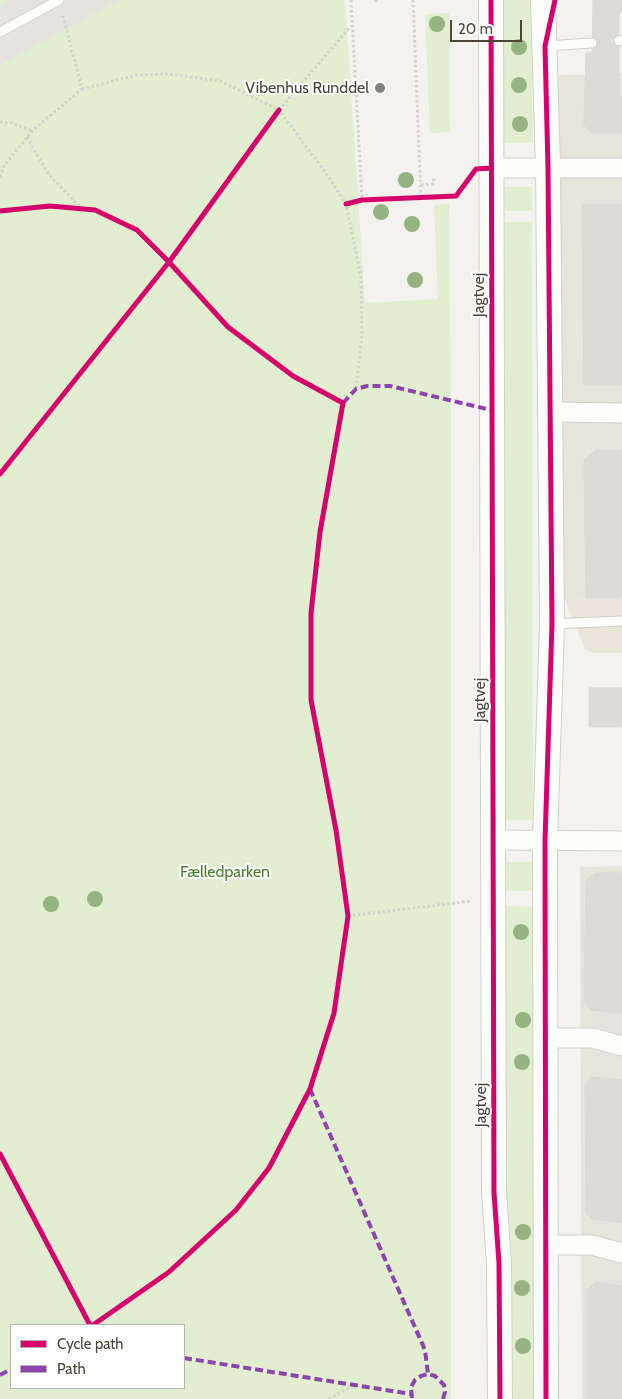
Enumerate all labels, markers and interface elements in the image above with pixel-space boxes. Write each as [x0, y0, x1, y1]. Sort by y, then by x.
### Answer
scale bar [452, 10, 524, 42]
text: 20 m [458, 20, 493, 38]
place label: Vibenhus Runddel [245, 78, 369, 98]
marker: Vibenhus Runddel [373, 81, 387, 95]
street label: Jagtvej [469, 273, 489, 317]
street label: Jagtvej [470, 678, 490, 722]
park label: Fælledparken [180, 862, 270, 882]
street label: Jagtvej [471, 1083, 491, 1127]
legend [10, 1324, 185, 1389]
text: Cycle path [57, 1335, 123, 1353]
text: Path [57, 1360, 86, 1378]

